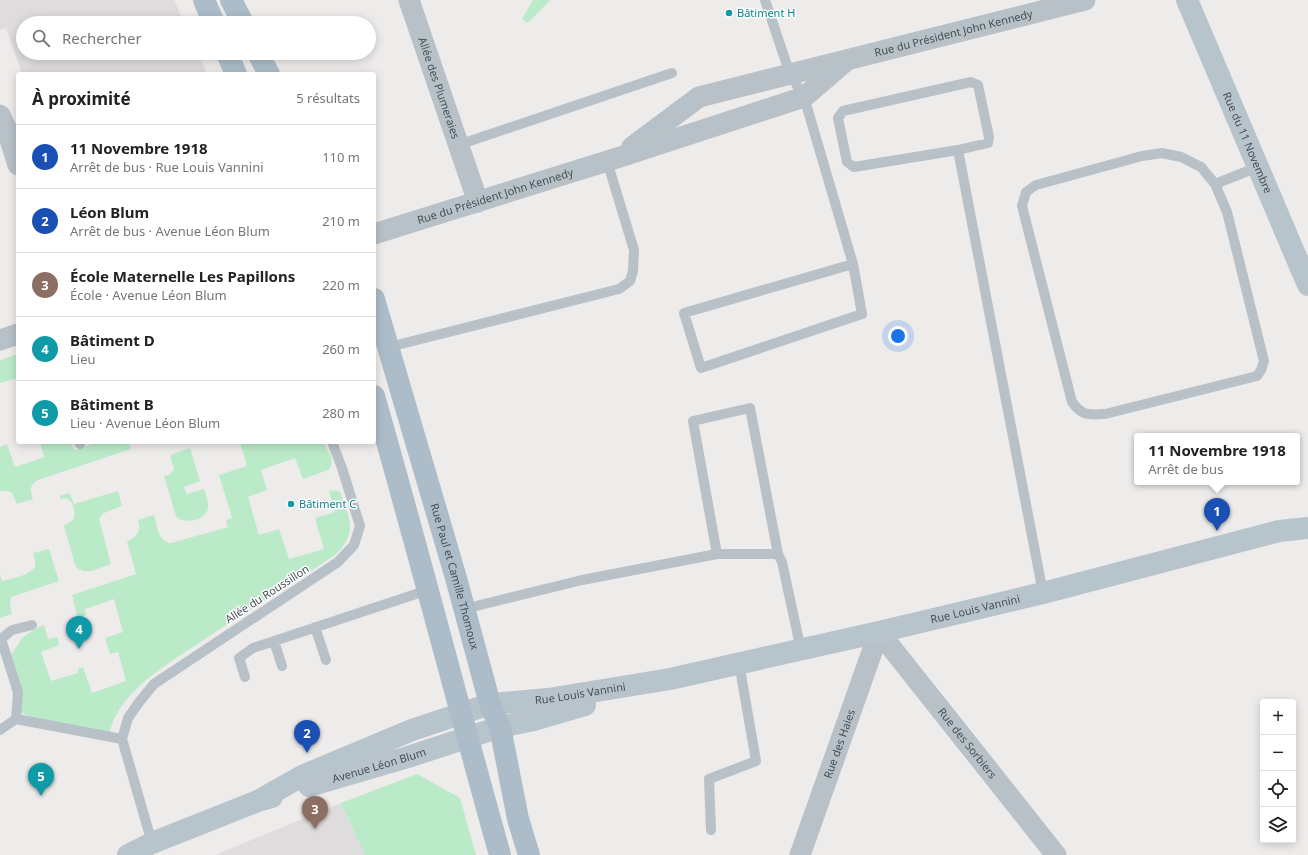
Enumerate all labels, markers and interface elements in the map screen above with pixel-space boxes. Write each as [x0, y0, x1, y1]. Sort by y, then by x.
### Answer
place label: Bâtiment H [737, 5, 795, 20]
street label: Rue du Président John Kennedy [873, 5, 1034, 60]
marker: Bâtiment H [724, 8, 734, 18]
search box [16, 16, 376, 60]
icon: search [30, 27, 52, 49]
text: Rechercher [62, 28, 142, 48]
street label: Allée des Plumeraies [415, 35, 464, 141]
text: À proximité [32, 87, 131, 110]
text: 5 résultats [296, 89, 360, 107]
street label: Rue du 11 Novembre [1220, 89, 1276, 196]
text: 11 Novembre 1918 [70, 138, 208, 158]
text: 1 [41, 148, 49, 166]
text: 110 m [322, 148, 360, 166]
text: Arrêt de bus · Rue Louis Vannini [70, 158, 264, 176]
street label: Rue du Président John Kennedy [415, 164, 575, 227]
text: Léon Blum [70, 202, 149, 222]
text: 2 [41, 212, 49, 230]
text: 210 m [322, 212, 360, 230]
text: Arrêt de bus · Avenue Léon Blum [70, 222, 270, 240]
text: École Maternelle Les Papillons [70, 266, 295, 286]
text: 3 [41, 276, 49, 294]
text: 220 m [322, 276, 360, 294]
text: École · Avenue Léon Blum [70, 286, 227, 304]
your location [888, 326, 908, 346]
text: Bâtiment D [70, 330, 155, 350]
text: 4 [41, 340, 49, 358]
text: 260 m [322, 340, 360, 358]
text: Lieu [70, 350, 96, 368]
text: Bâtiment B [70, 394, 154, 414]
text: 5 [41, 404, 49, 422]
text: 280 m [322, 404, 360, 422]
text: Lieu · Avenue Léon Blum [70, 414, 220, 432]
popup [1134, 433, 1300, 485]
text: 11 Novembre 1918 [1148, 440, 1286, 460]
text: Arrêt de bus [1148, 460, 1223, 478]
place label: Bâtiment C [299, 496, 356, 511]
pin: 1 [1204, 498, 1230, 531]
marker: Bâtiment C [286, 499, 296, 509]
street label: Rue Paul et Camille Thomoux [427, 501, 483, 651]
street label: Allée du Roussillon [222, 561, 312, 626]
street label: Rue Louis Vannini [929, 591, 1021, 627]
pin: 4 [66, 616, 92, 649]
street label: Rue Louis Vannini [534, 678, 627, 707]
map controls [1260, 699, 1296, 843]
button: + [1260, 699, 1296, 735]
street label: Rue des Sorbiers [935, 704, 1001, 782]
street label: Rue des Haies [820, 707, 858, 780]
pin: 2 [294, 720, 320, 753]
button: − [1260, 735, 1296, 771]
street label: Avenue Léon Blum [330, 744, 428, 786]
pin: 5 [28, 763, 54, 796]
button: locate [1260, 771, 1296, 807]
pin: 3 [302, 796, 328, 829]
button: layers [1260, 807, 1296, 843]

